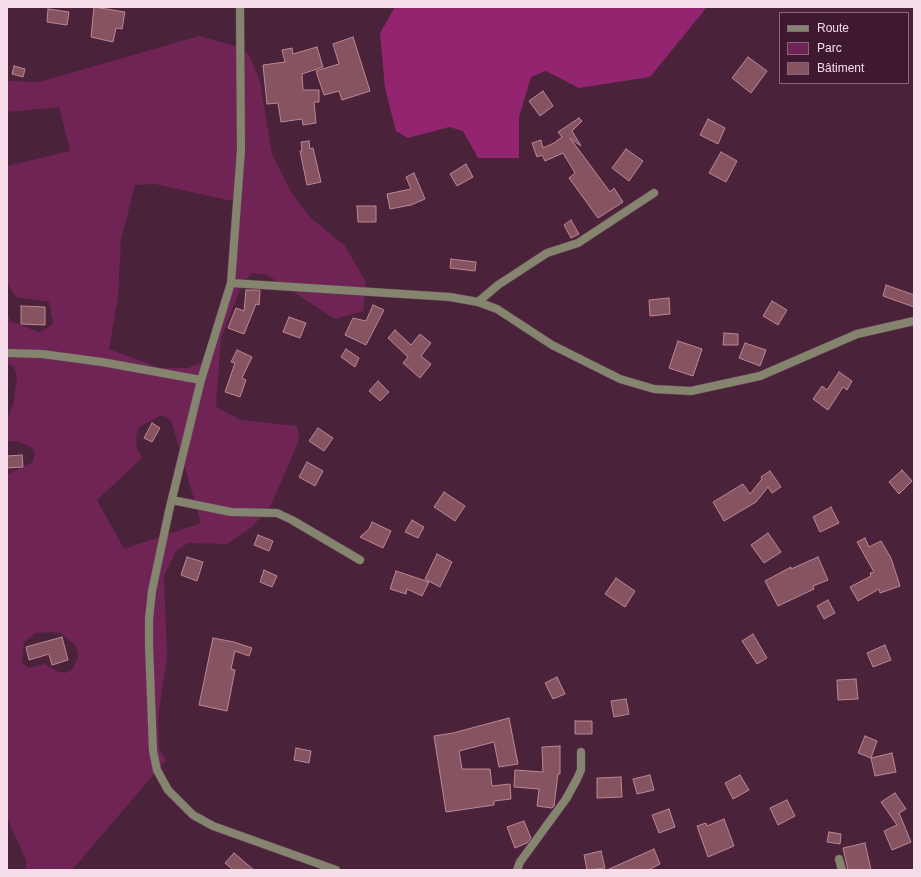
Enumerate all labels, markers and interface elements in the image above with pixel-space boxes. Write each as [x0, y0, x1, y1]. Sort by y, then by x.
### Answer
legend [779, 12, 909, 84]
text: Route [817, 21, 849, 35]
text: Parc [817, 41, 842, 55]
text: Bâtiment [817, 61, 864, 75]

